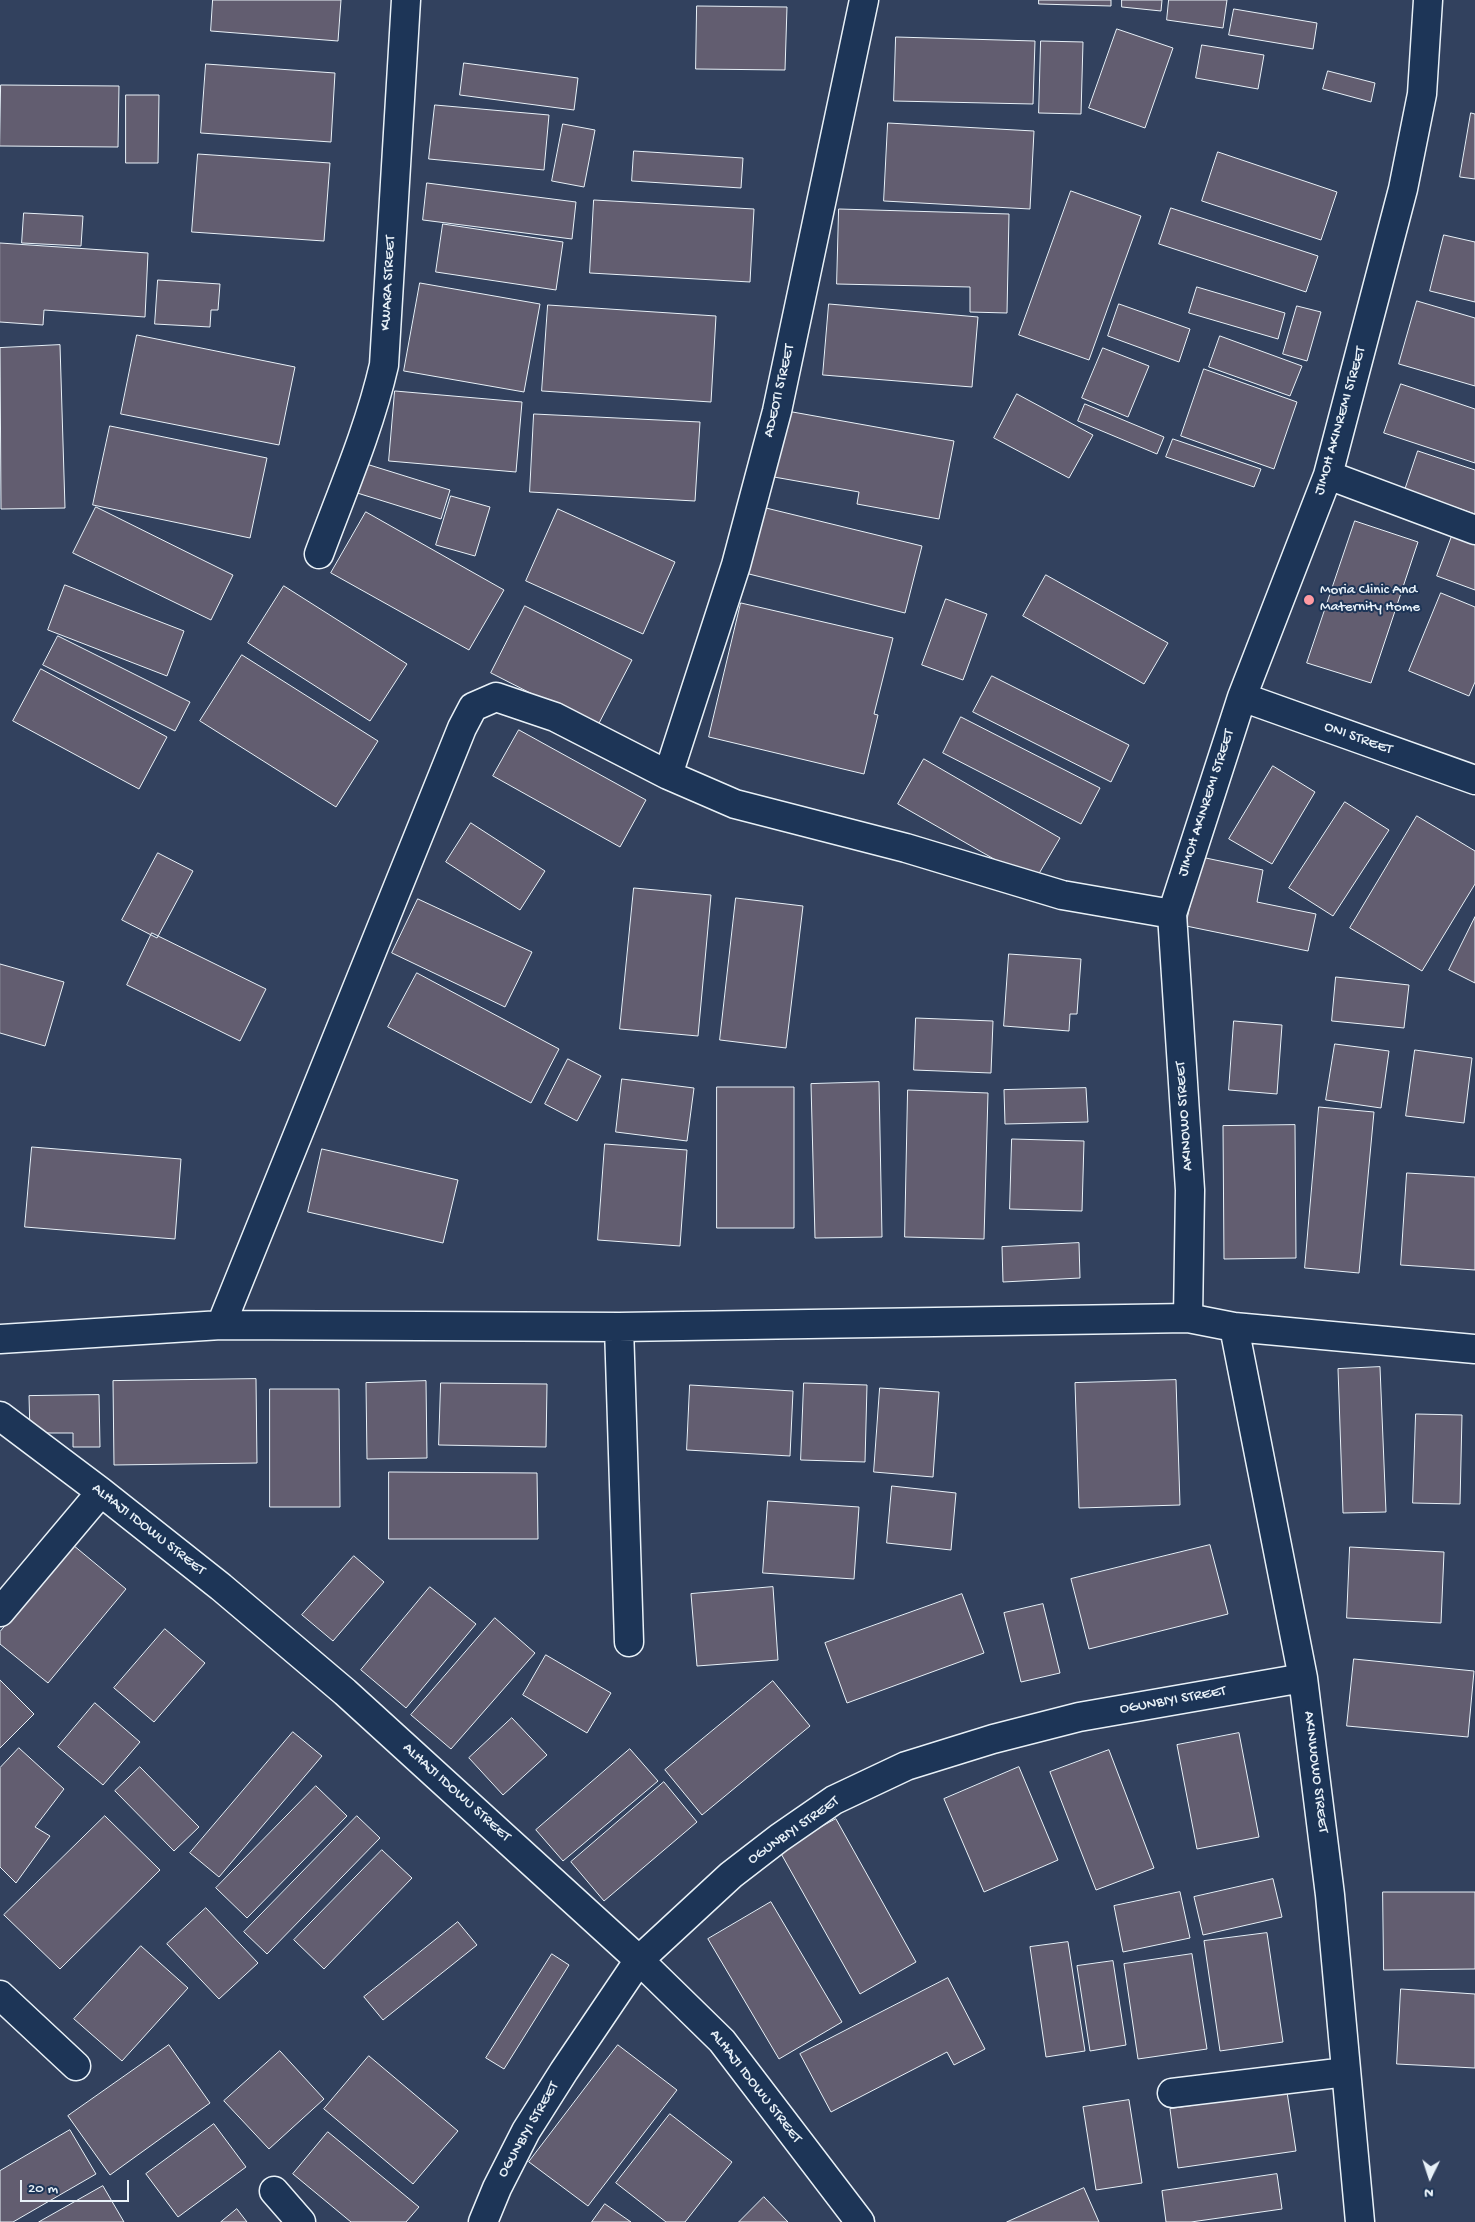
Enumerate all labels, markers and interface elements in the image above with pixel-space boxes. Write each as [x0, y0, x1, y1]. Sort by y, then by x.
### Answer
street label: KWARA STREET [378, 235, 400, 331]
street label: ADEOTI STREET [761, 343, 799, 439]
street label: JIMOH AKINREMI STREET [1311, 345, 1371, 497]
place label: Moria Clinic And Maternity Home [1320, 582, 1420, 617]
marker: Moria Clinic And Maternity Home [1302, 593, 1316, 607]
street label: ONI STREET [1322, 718, 1394, 760]
street label: JIMOH AKINREMI STREET [1175, 727, 1239, 879]
street label: AKINOWO STREET [1172, 1061, 1198, 1171]
street label: ALHAJI IDOWU STREET [88, 1480, 208, 1580]
street label: OGUNBIYI STREET [1119, 1683, 1227, 1719]
street label: AKINWOWO STREET [1299, 1710, 1331, 1834]
street label: ALHAJI IDOWU STREET [398, 1740, 514, 1846]
street label: OGUNBIYI STREET [745, 1793, 843, 1869]
street label: ALHAJI IDOWU STREET [705, 2027, 805, 2147]
street label: OGUNBIYI STREET [494, 2079, 564, 2181]
north arrow [1405, 2152, 1455, 2202]
scale bar [22, 2170, 131, 2202]
text: 20 m [28, 2180, 58, 2198]
text: N [1424, 2184, 1434, 2201]

